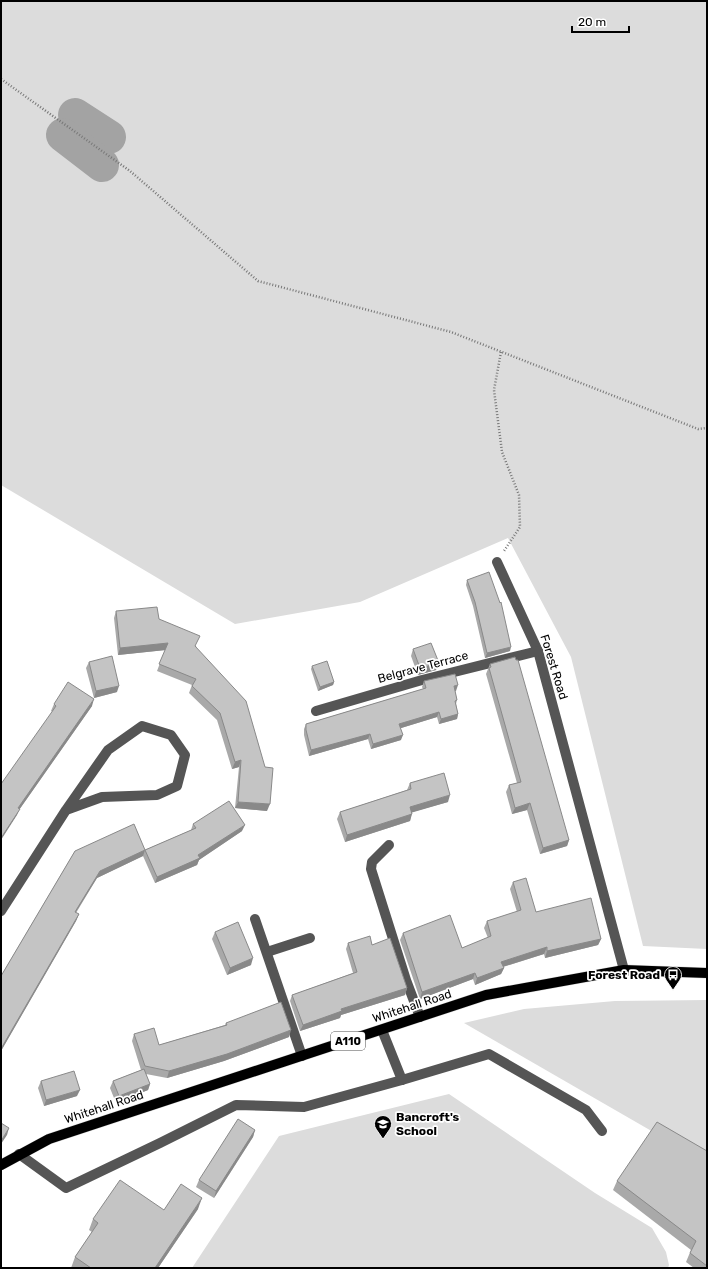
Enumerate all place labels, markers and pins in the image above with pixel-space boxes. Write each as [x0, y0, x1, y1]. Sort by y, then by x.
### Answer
bus stop icon: Forest Road [663, 965, 683, 990]
place label: Forest Road [588, 968, 660, 982]
place label: Bancroft's School [396, 1110, 460, 1138]
school or university icon: Bancroft's School [373, 1114, 393, 1139]

